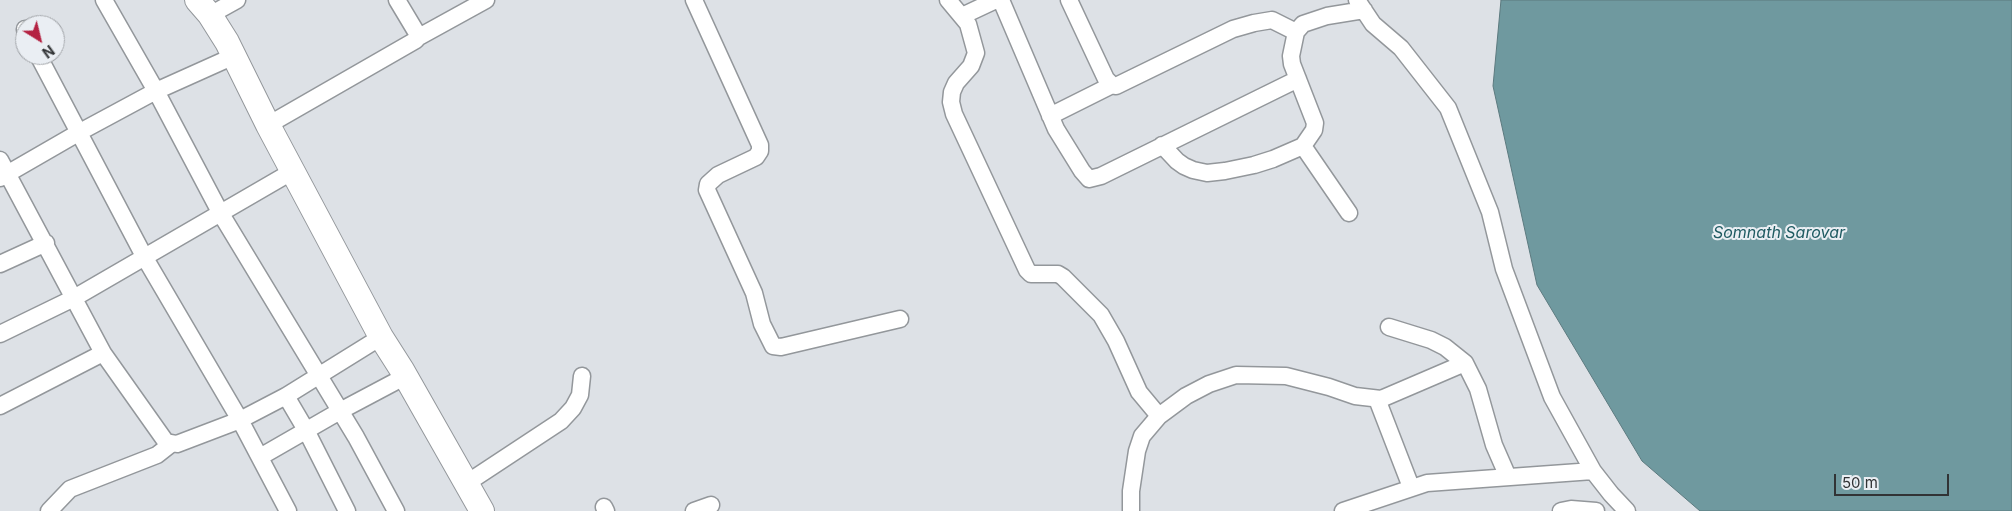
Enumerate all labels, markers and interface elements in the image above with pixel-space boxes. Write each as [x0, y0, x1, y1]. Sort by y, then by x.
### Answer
north arrow [15, 15, 65, 65]
text: N [39, 42, 58, 62]
water label: Somnath Sarovar [1713, 223, 1845, 243]
scale bar [1837, 464, 1952, 496]
text: 50 m [1842, 473, 1878, 492]

